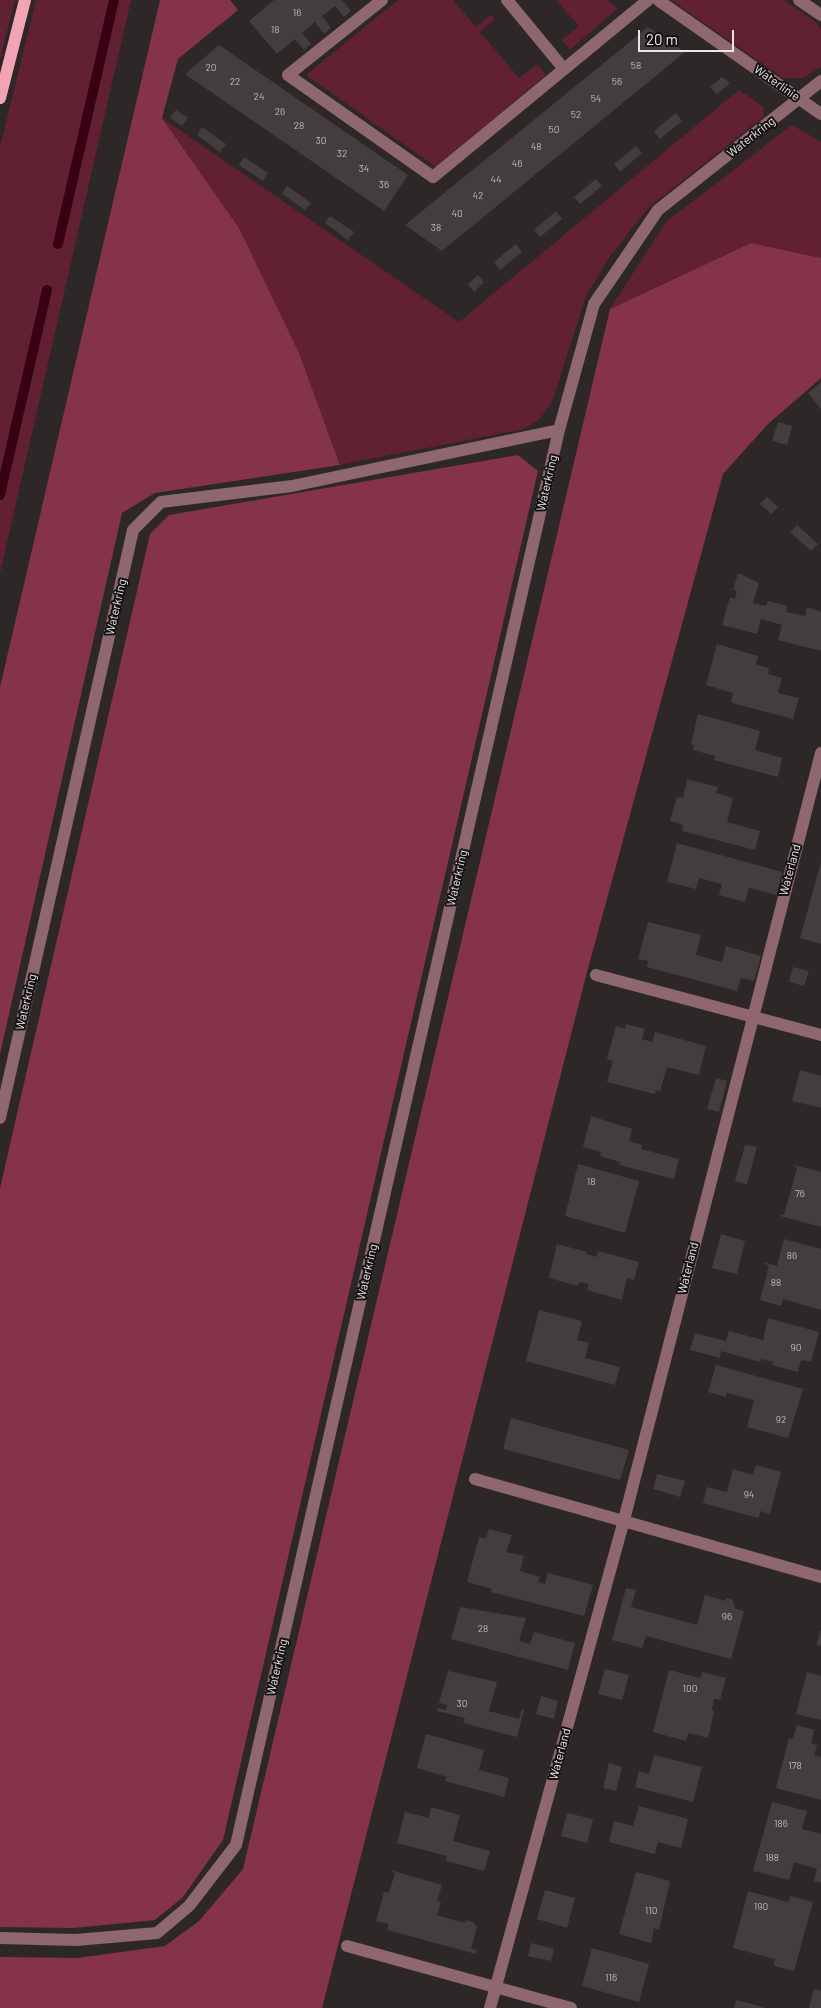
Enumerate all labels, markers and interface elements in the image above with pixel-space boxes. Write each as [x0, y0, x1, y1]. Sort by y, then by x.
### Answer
house number: 16 [293, 7, 301, 19]
scale bar [641, 20, 737, 52]
house number: 18 [271, 24, 279, 36]
text: 20 m [646, 30, 678, 48]
house number: 58 [631, 60, 641, 72]
house number: 20 [205, 62, 217, 74]
street label: Waterlinie [751, 62, 803, 104]
house number: 22 [230, 76, 240, 88]
house number: 56 [612, 76, 622, 88]
house number: 24 [254, 91, 264, 103]
house number: 54 [591, 93, 601, 105]
house number: 26 [275, 106, 285, 118]
house number: 52 [571, 109, 581, 121]
street label: Waterkring [724, 114, 778, 160]
house number: 28 [294, 120, 304, 132]
house number: 50 [549, 124, 559, 136]
house number: 30 [316, 135, 326, 147]
house number: 48 [531, 141, 541, 153]
house number: 32 [337, 148, 347, 160]
house number: 46 [512, 158, 522, 170]
house number: 34 [359, 163, 369, 175]
house number: 44 [490, 174, 502, 186]
house number: 36 [379, 179, 389, 191]
house number: 42 [473, 190, 483, 202]
house number: 40 [451, 208, 463, 220]
house number: 38 [431, 222, 441, 234]
street label: Waterkring [534, 453, 560, 513]
street label: Waterkring [103, 577, 129, 637]
street label: Waterland [776, 843, 804, 897]
street label: Waterkring [444, 848, 470, 908]
street label: Waterkring [13, 972, 39, 1032]
house number: 18 [587, 1176, 595, 1188]
house number: 76 [795, 1188, 805, 1200]
street label: Waterland [675, 1241, 701, 1295]
street label: Waterkring [354, 1242, 380, 1302]
house number: 86 [787, 1250, 797, 1262]
house number: 88 [771, 1277, 781, 1289]
house number: 90 [791, 1342, 801, 1354]
house number: 92 [776, 1414, 786, 1426]
house number: 94 [744, 1489, 754, 1501]
house number: 96 [722, 1611, 732, 1623]
house number: 28 [478, 1623, 488, 1635]
street label: Waterkring [264, 1637, 290, 1697]
house number: 100 [683, 1683, 697, 1695]
house number: 30 [457, 1698, 467, 1710]
street label: Waterland [546, 1727, 574, 1781]
house number: 178 [788, 1760, 802, 1772]
house number: 186 [774, 1818, 788, 1830]
house number: 188 [765, 1852, 779, 1864]
house number: 190 [754, 1901, 768, 1913]
house number: 110 [645, 1905, 657, 1917]
house number: 116 [605, 1972, 617, 1984]

